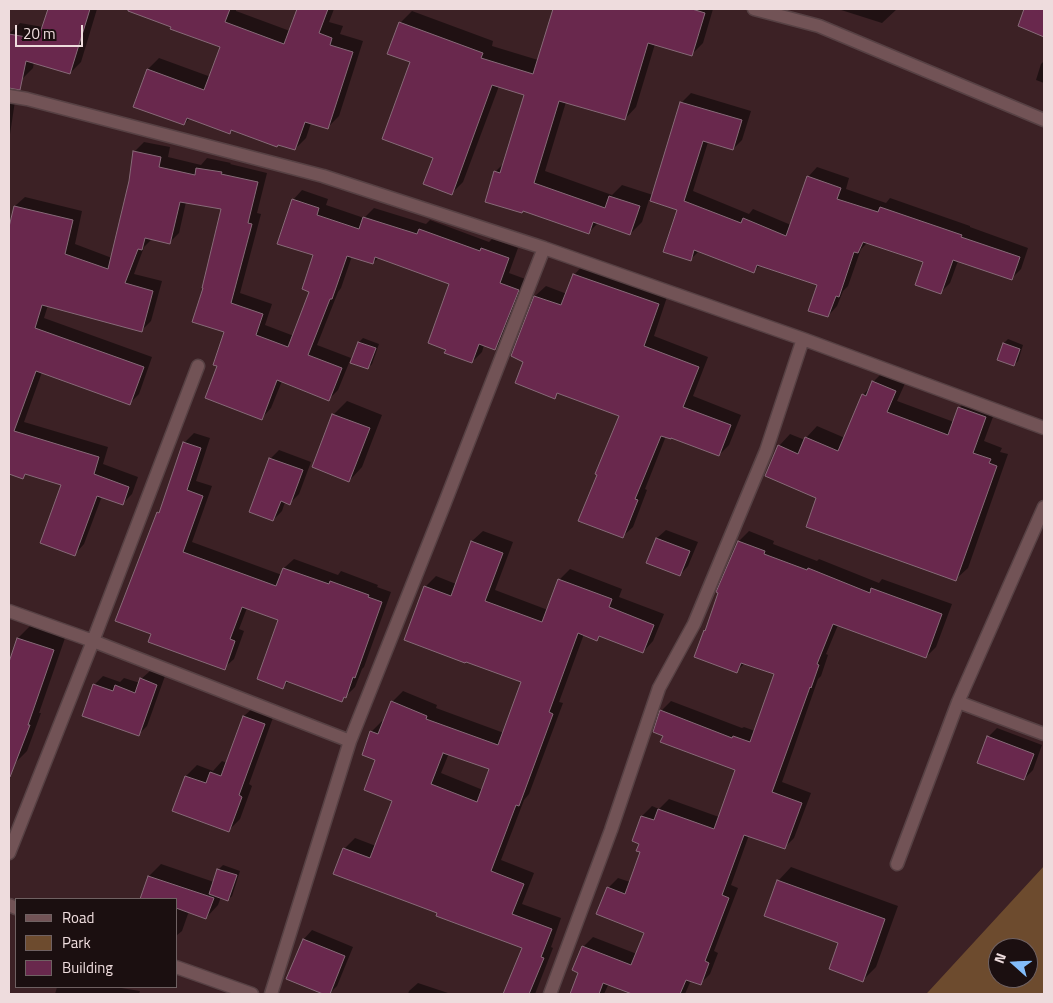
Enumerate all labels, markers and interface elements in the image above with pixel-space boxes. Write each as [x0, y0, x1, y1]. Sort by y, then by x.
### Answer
scale bar [18, 15, 85, 47]
text: 20 m [23, 22, 56, 45]
legend [15, 898, 178, 988]
text: Road [62, 906, 94, 929]
text: Park [62, 931, 91, 954]
north arrow [988, 938, 1038, 988]
text: N [988, 950, 1011, 966]
text: Building [62, 956, 113, 979]

